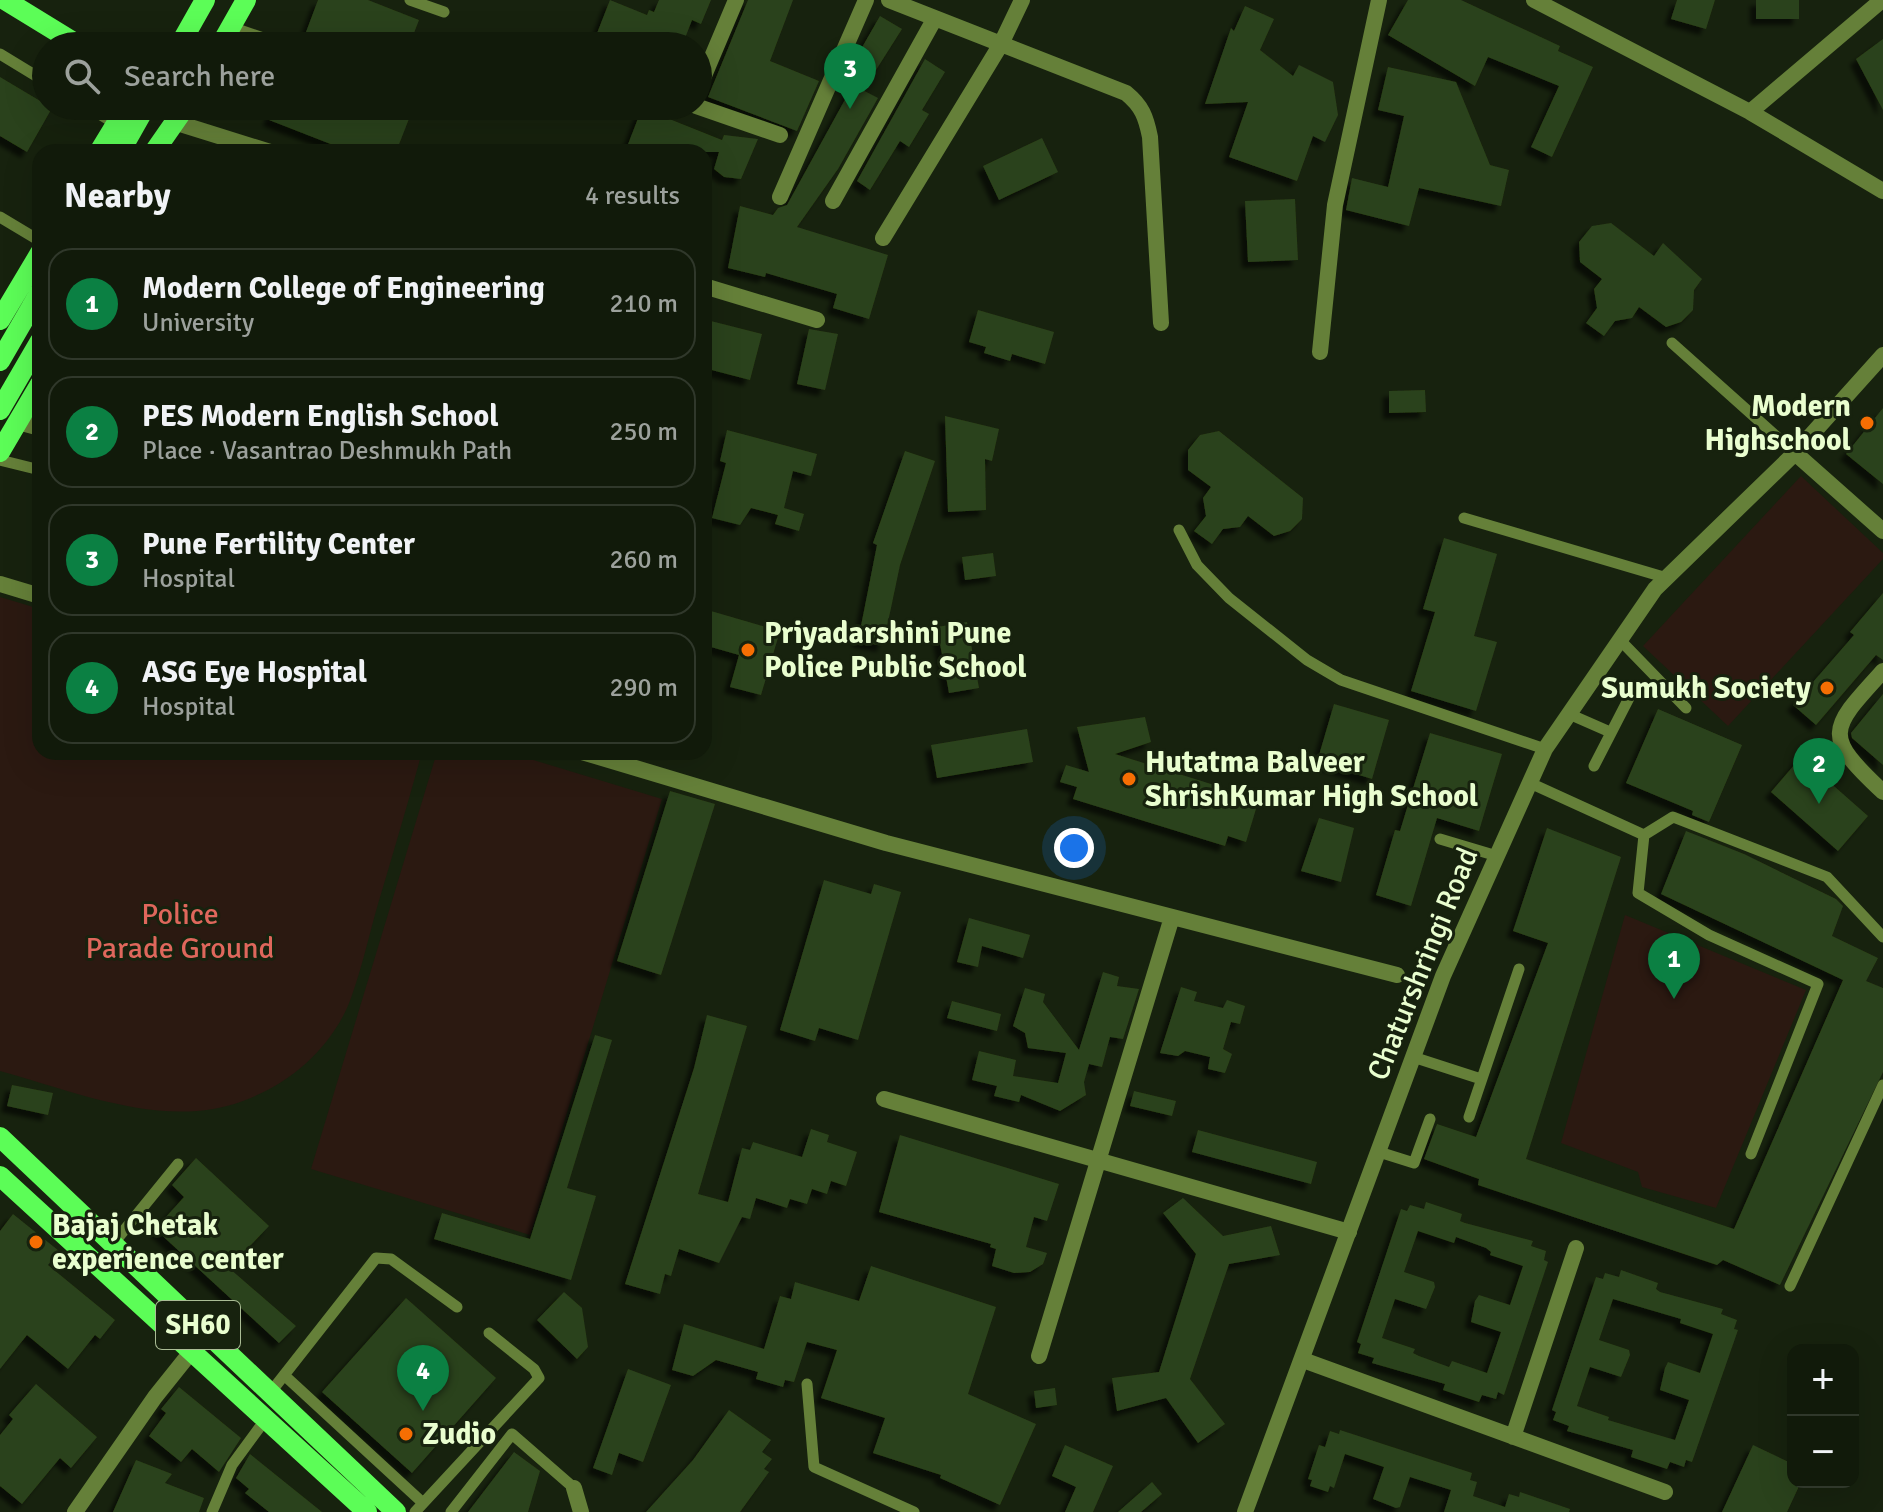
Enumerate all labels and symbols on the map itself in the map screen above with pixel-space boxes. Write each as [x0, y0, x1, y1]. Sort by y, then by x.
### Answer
pin: 3 [824, 43, 876, 109]
place label: Modern Highschool [1705, 388, 1851, 459]
marker: Modern Highschool [1858, 414, 1876, 432]
place label: Priyadarshini Pune Police Public School [764, 615, 1027, 686]
marker: Priyadarshini Pune Police Public School [739, 641, 757, 659]
place label: Sumukh Society [1601, 670, 1811, 707]
marker: Sumukh Society [1818, 679, 1836, 697]
pin: 2 [1793, 738, 1845, 804]
place label: Hutatma Balveer ShrishKumar High School [1145, 744, 1478, 815]
marker: Hutatma Balveer ShrishKumar High School [1120, 770, 1138, 788]
your location [1054, 828, 1094, 868]
street label: Chaturshringi Road [1359, 842, 1487, 1086]
park label: Police Parade Ground [85, 896, 275, 967]
pin: 1 [1648, 933, 1700, 999]
place label: Bajaj Chetak experience center [52, 1207, 284, 1278]
marker: Bajaj Chetak experience center [27, 1233, 45, 1251]
road number: SH60 [156, 1301, 240, 1349]
pin: 4 [397, 1345, 449, 1411]
place label: Zudio [422, 1416, 496, 1453]
marker: Zudio [397, 1425, 415, 1443]

